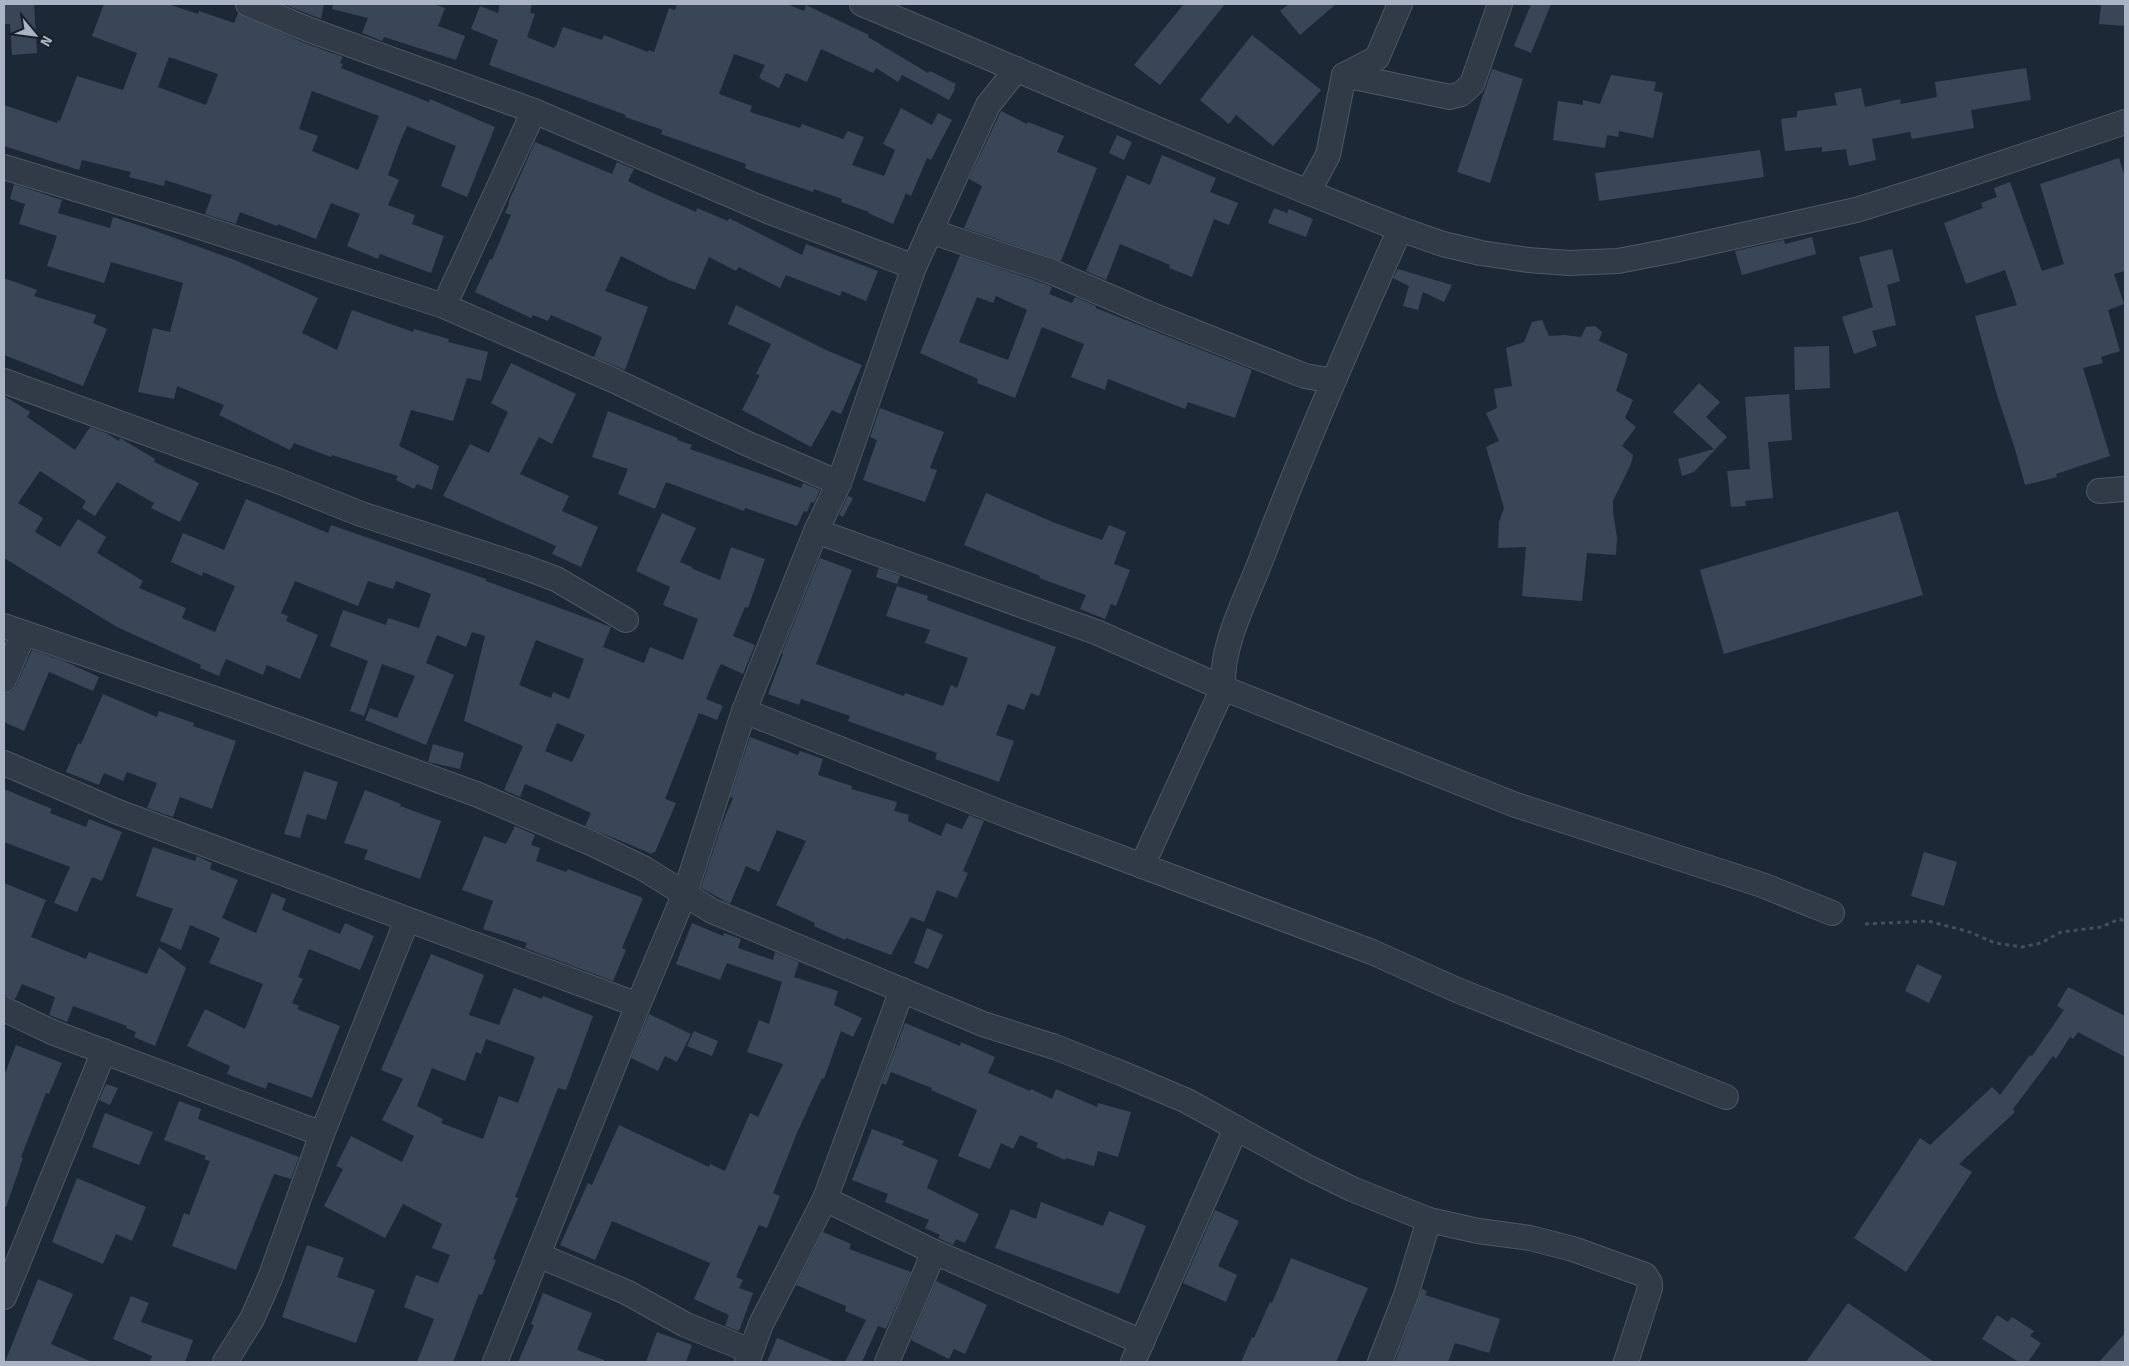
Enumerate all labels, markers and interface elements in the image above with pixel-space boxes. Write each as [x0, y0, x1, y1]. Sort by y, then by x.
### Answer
north arrow [10, 10, 60, 60]
text: N [36, 33, 56, 49]

